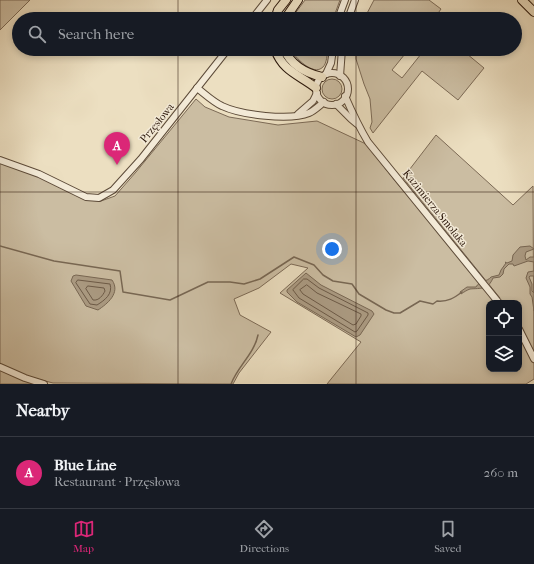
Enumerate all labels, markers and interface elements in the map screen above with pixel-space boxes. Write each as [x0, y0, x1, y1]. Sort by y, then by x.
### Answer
search box [12, 12, 522, 56]
icon: search [26, 23, 48, 45]
text: Search here [58, 25, 134, 43]
street label: Przęsłowa [137, 100, 177, 145]
pin: A [104, 132, 130, 165]
street label: Kazimierza Smolaka [400, 167, 471, 250]
your location [322, 239, 342, 259]
map controls [486, 300, 522, 372]
button: locate [486, 300, 522, 336]
button: layers [486, 336, 522, 372]
text: Nearby [16, 400, 70, 420]
text: Blue Line [54, 456, 116, 474]
text: A [25, 465, 33, 480]
text: 260 m [484, 465, 518, 480]
text: Restaurant · Przęsłowa [54, 474, 180, 489]
tab: Map [73, 518, 95, 555]
tab: Directions [240, 518, 289, 555]
tab: Saved [434, 518, 461, 555]

